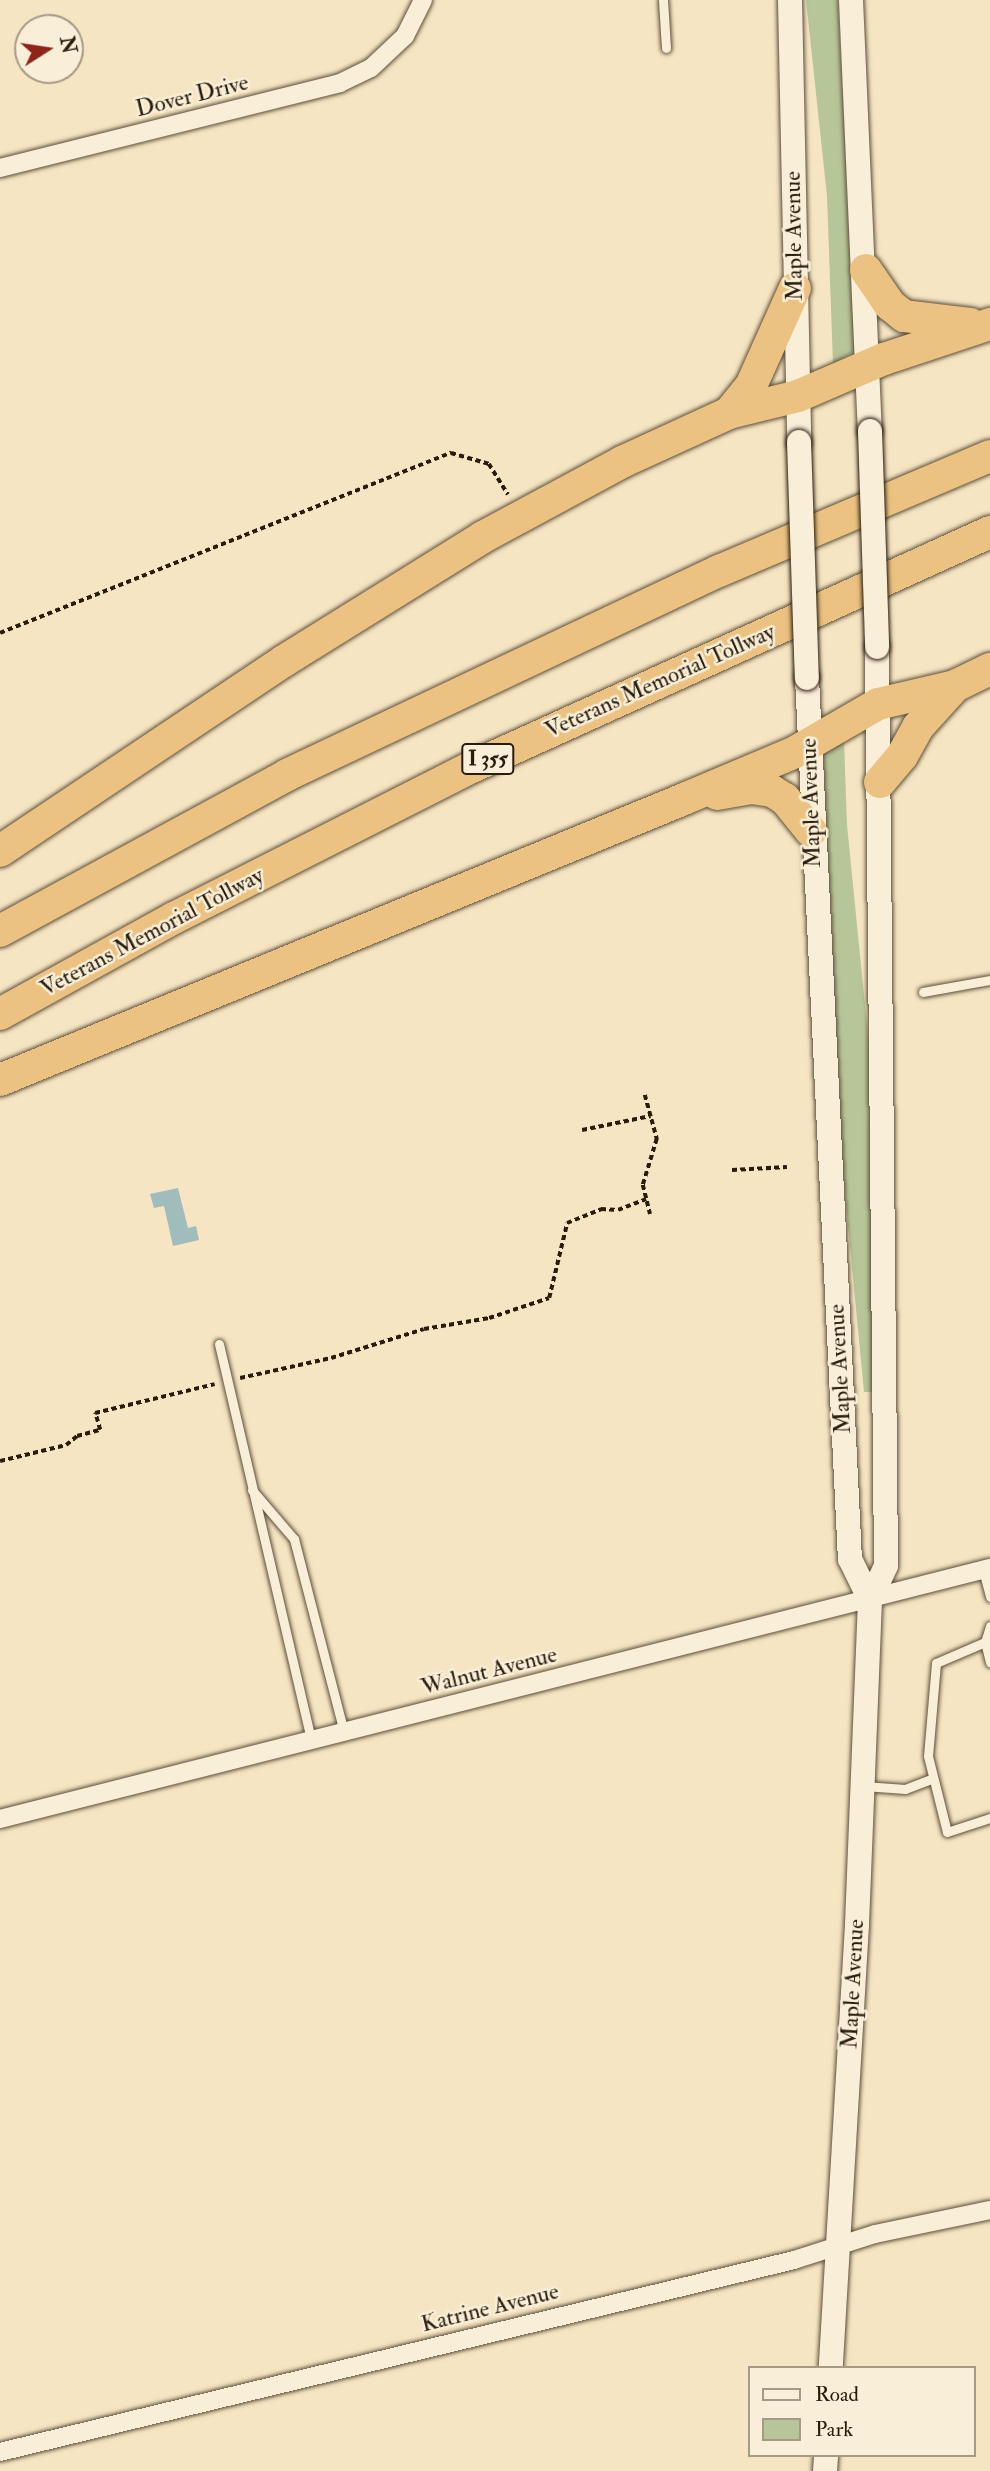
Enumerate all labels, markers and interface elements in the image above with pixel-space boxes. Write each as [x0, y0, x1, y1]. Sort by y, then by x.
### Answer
north arrow [14, 14, 84, 84]
text: N [54, 34, 81, 56]
street label: Dover Drive [133, 69, 251, 123]
street label: Maple Avenue [779, 171, 809, 301]
street label: Veterans Memorial Tollway [541, 618, 779, 744]
street label: Maple Avenue [795, 738, 827, 868]
road number: I 355 [460, 742, 516, 776]
street label: Veterans Memorial Tollway [36, 861, 268, 1003]
street label: Maple Avenue [823, 1303, 857, 1435]
street label: Walnut Avenue [418, 1641, 560, 1701]
street label: Maple Avenue [836, 1918, 870, 2050]
street label: Katrine Avenue [418, 2278, 562, 2338]
legend [748, 2366, 976, 2457]
text: Road [815, 2381, 859, 2408]
text: Park [815, 2416, 853, 2443]

